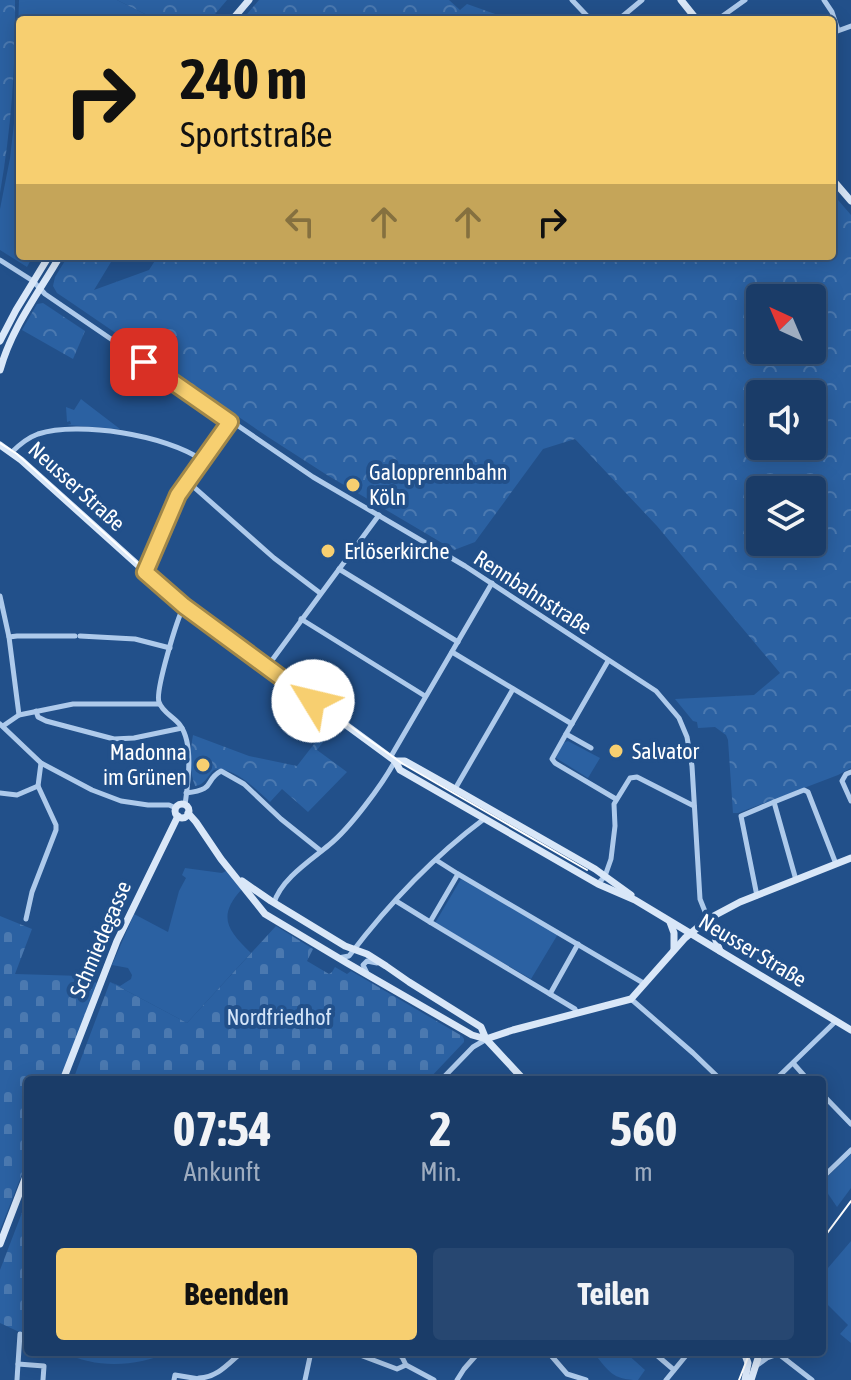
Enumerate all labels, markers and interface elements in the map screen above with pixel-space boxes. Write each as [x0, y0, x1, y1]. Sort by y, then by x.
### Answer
text: 240 m [180, 47, 307, 111]
icon: right [48, 48, 152, 152]
text: Sportstraße [180, 113, 333, 155]
icon: left [278, 200, 322, 244]
icon: ahead [362, 200, 406, 244]
icon: ahead [446, 200, 490, 244]
icon: right [530, 200, 574, 244]
north arrow [746, 284, 826, 364]
map controls [746, 284, 826, 556]
pin [110, 328, 178, 396]
icon: arrive [122, 340, 166, 384]
button: sound [746, 380, 826, 460]
street label: Neusser Straße [23, 436, 131, 536]
place label: Galopprennbahn Köln [369, 459, 508, 510]
marker: Galopprennbahn Köln [344, 476, 362, 494]
button: layers [746, 476, 826, 556]
place label: Erlöserkirche [344, 538, 449, 564]
marker: Erlöserkirche [319, 542, 337, 560]
street label: Rennbahnstraße [469, 544, 597, 640]
position arrow [271, 659, 355, 743]
place label: Salvator [632, 738, 700, 764]
place label: Madonna im Grünen [103, 739, 187, 790]
marker: Salvator [607, 742, 625, 760]
marker: Madonna im Grünen [194, 756, 212, 774]
street label: Schmiedegasse [64, 877, 136, 1001]
street label: Neusser Straße [695, 908, 811, 992]
park label: Nordfriedhof [226, 1004, 332, 1030]
text: 07:54 [173, 1101, 272, 1156]
text: 2 [429, 1101, 452, 1156]
text: 560 [610, 1101, 677, 1156]
text: Ankunft [184, 1157, 260, 1187]
text: Min. [420, 1157, 461, 1187]
text: m [634, 1157, 653, 1187]
button: Beenden [56, 1248, 417, 1340]
button: Teilen [433, 1248, 794, 1340]

